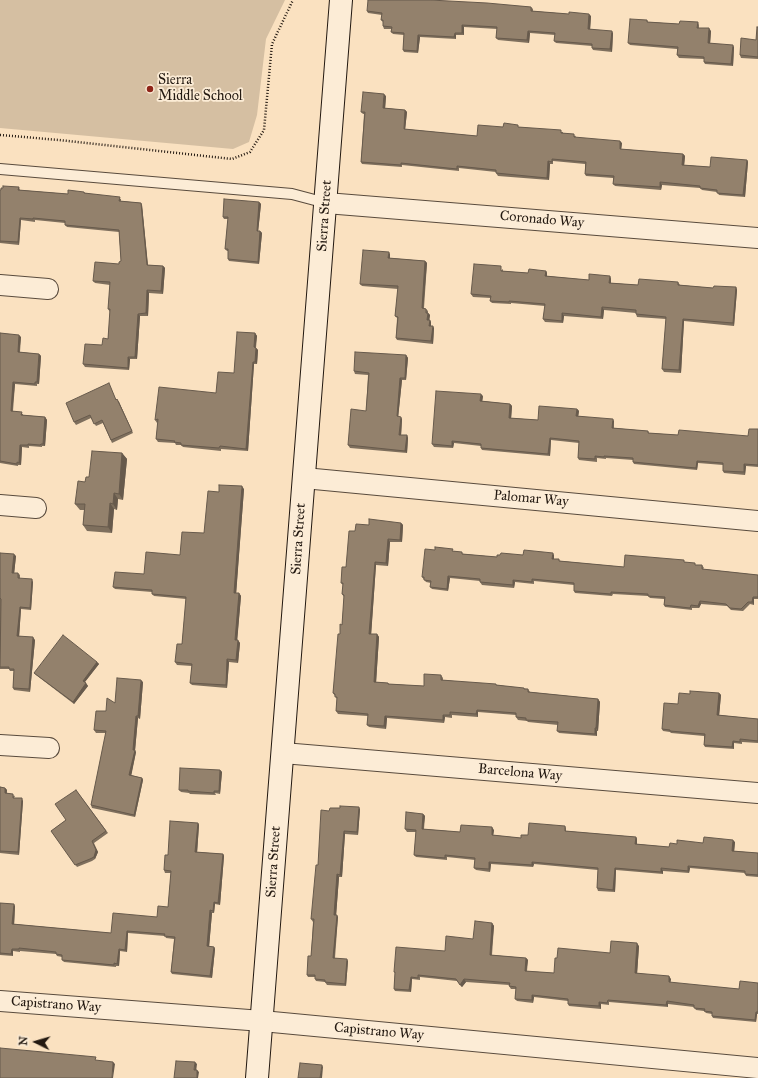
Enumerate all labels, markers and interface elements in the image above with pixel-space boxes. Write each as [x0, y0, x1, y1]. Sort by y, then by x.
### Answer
place label: Sierra Middle School [158, 73, 243, 106]
marker: Sierra Middle School [145, 84, 155, 94]
street label: Sierra Street [314, 180, 336, 252]
street label: Coronado Way [499, 208, 585, 232]
street label: Palomar Way [493, 487, 569, 511]
street label: Sierra Street [288, 503, 310, 575]
street label: Barcelona Way [477, 761, 563, 785]
street label: Sierra Street [263, 826, 285, 898]
street label: Capistrano Way [10, 993, 102, 1017]
street label: Capistrano Way [333, 1020, 425, 1044]
north arrow [16, 1022, 56, 1062]
text: N [17, 1036, 30, 1046]

